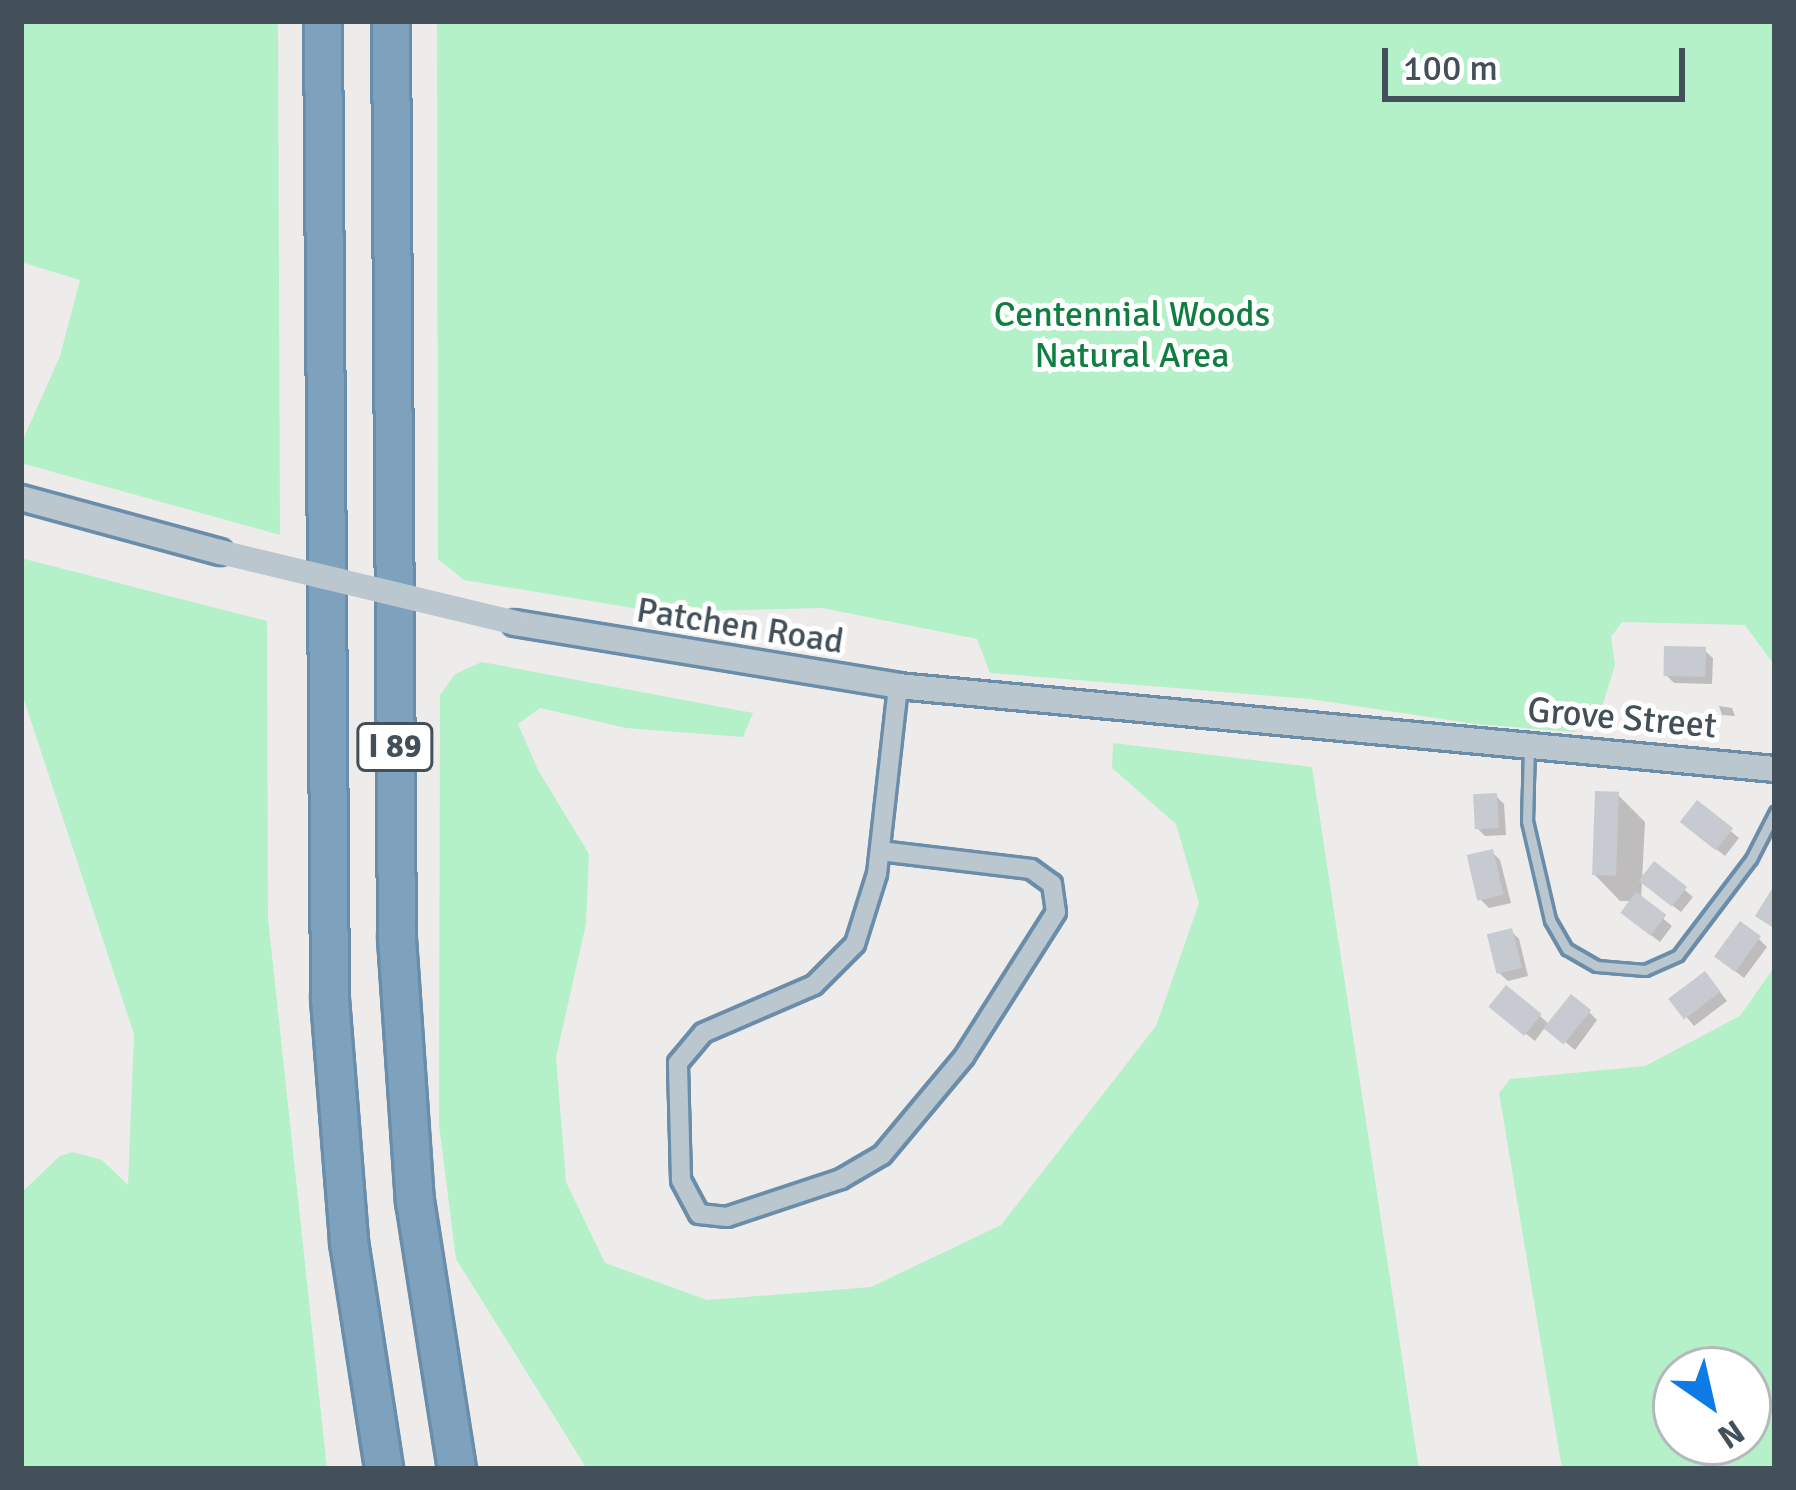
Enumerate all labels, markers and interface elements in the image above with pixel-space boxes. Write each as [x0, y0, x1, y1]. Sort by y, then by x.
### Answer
scale bar [1388, 24, 1691, 98]
text: 100 m [1403, 46, 1498, 91]
park label: Centennial Woods Natural Area [994, 292, 1270, 377]
street label: Patchen Road [633, 588, 847, 664]
street label: Grove Street [1526, 688, 1718, 748]
road number: I 89 [356, 720, 434, 774]
north arrow [1652, 1346, 1772, 1466]
text: N [1710, 1410, 1752, 1457]

